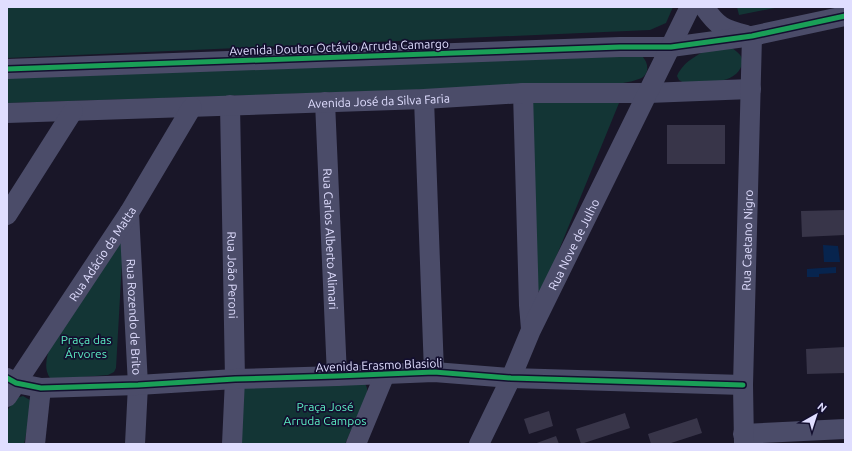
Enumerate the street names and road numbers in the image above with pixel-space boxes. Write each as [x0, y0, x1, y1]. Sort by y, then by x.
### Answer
street label: Avenida Doutor Octávio Arruda Camargo [229, 37, 449, 57]
street label: Avenida José da Silva Faria [308, 91, 450, 109]
street label: Rua Carlos Alberto Alimari [321, 168, 341, 310]
street label: Rua Caetano Nigro [739, 189, 755, 291]
street label: Rua Nove de Julho [545, 196, 601, 292]
street label: Rua Adácio da Matta [66, 204, 138, 303]
street label: Rua João Peroni [226, 231, 240, 319]
street label: Rua Rozendo de Brito [125, 258, 144, 375]
street label: Avenida Erasmo Blasioli [315, 356, 443, 374]

